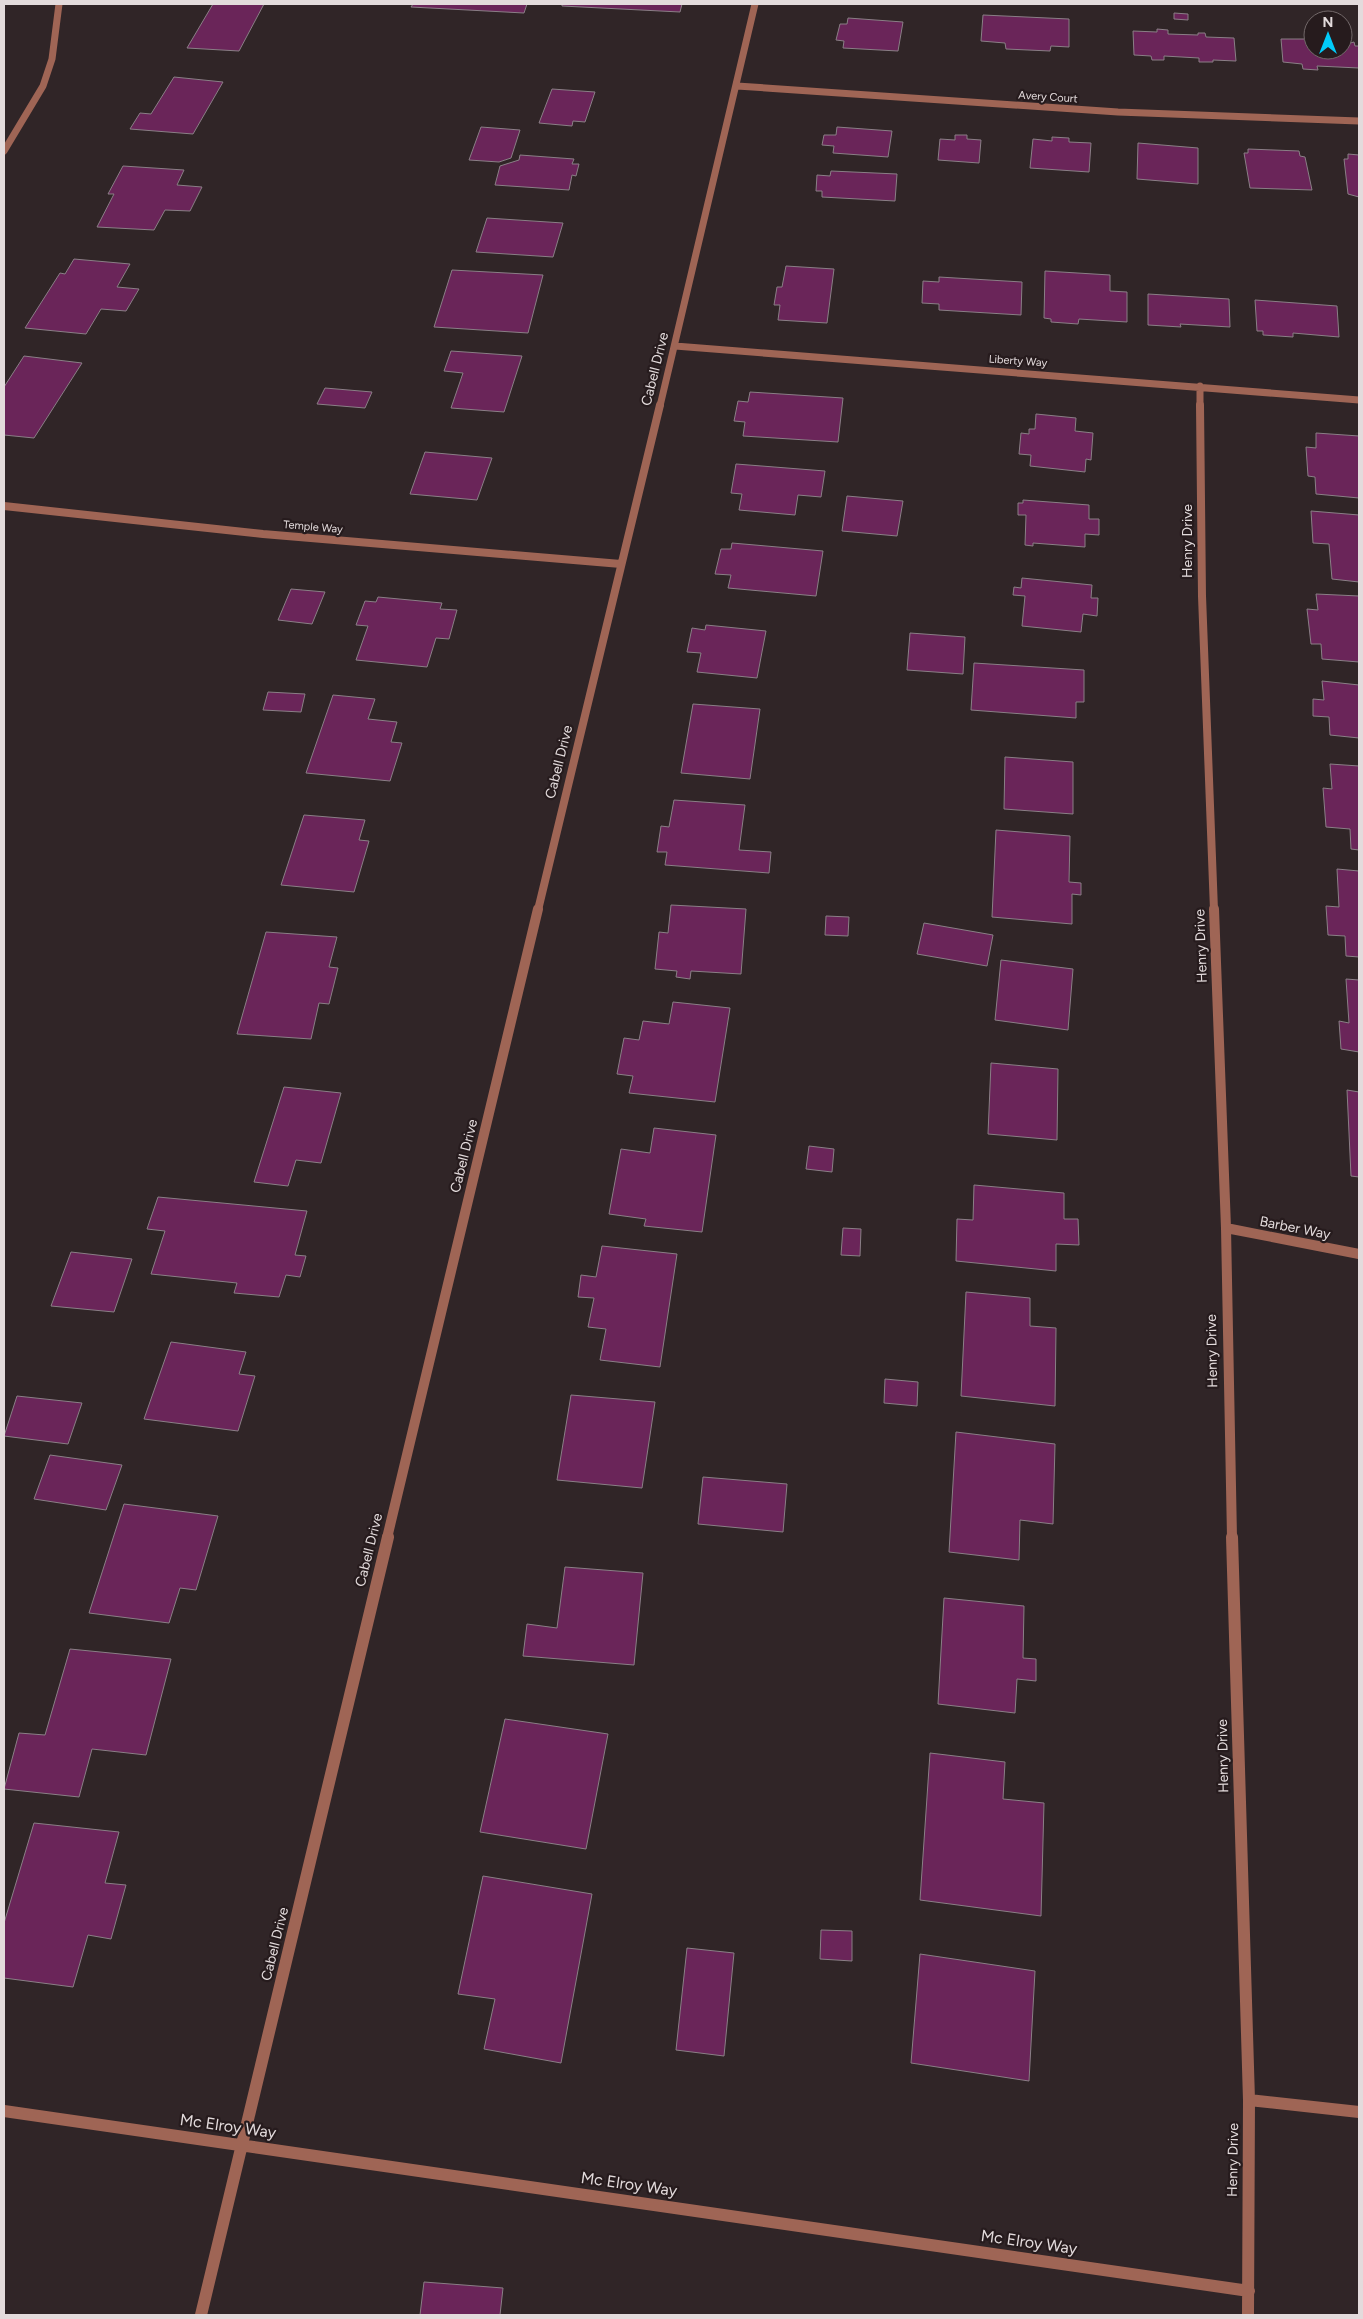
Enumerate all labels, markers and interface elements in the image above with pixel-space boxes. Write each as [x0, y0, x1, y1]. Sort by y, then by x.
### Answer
north arrow [1303, 10, 1353, 60]
text: N [1323, 14, 1333, 31]
street label: Avery Court [1018, 88, 1078, 106]
street label: Cabell Drive [638, 330, 672, 407]
street label: Liberty Way [988, 352, 1048, 370]
street label: Henry Drive [1179, 504, 1196, 578]
street label: Temple Way [283, 518, 344, 536]
street label: Cabell Drive [542, 723, 576, 800]
street label: Henry Drive [1191, 908, 1211, 983]
street label: Cabell Drive [447, 1117, 481, 1194]
street label: Barber Way [1258, 1213, 1332, 1243]
street label: Henry Drive [1203, 1314, 1221, 1388]
street label: Cabell Drive [352, 1511, 386, 1588]
street label: Henry Drive [1214, 1719, 1232, 1793]
street label: Cabell Drive [258, 1905, 292, 1982]
street label: Mc Elroy Way [179, 2110, 278, 2142]
street label: Henry Drive [1224, 2123, 1242, 2197]
street label: Mc Elroy Way [580, 2168, 679, 2200]
street label: Mc Elroy Way [980, 2226, 1079, 2258]

